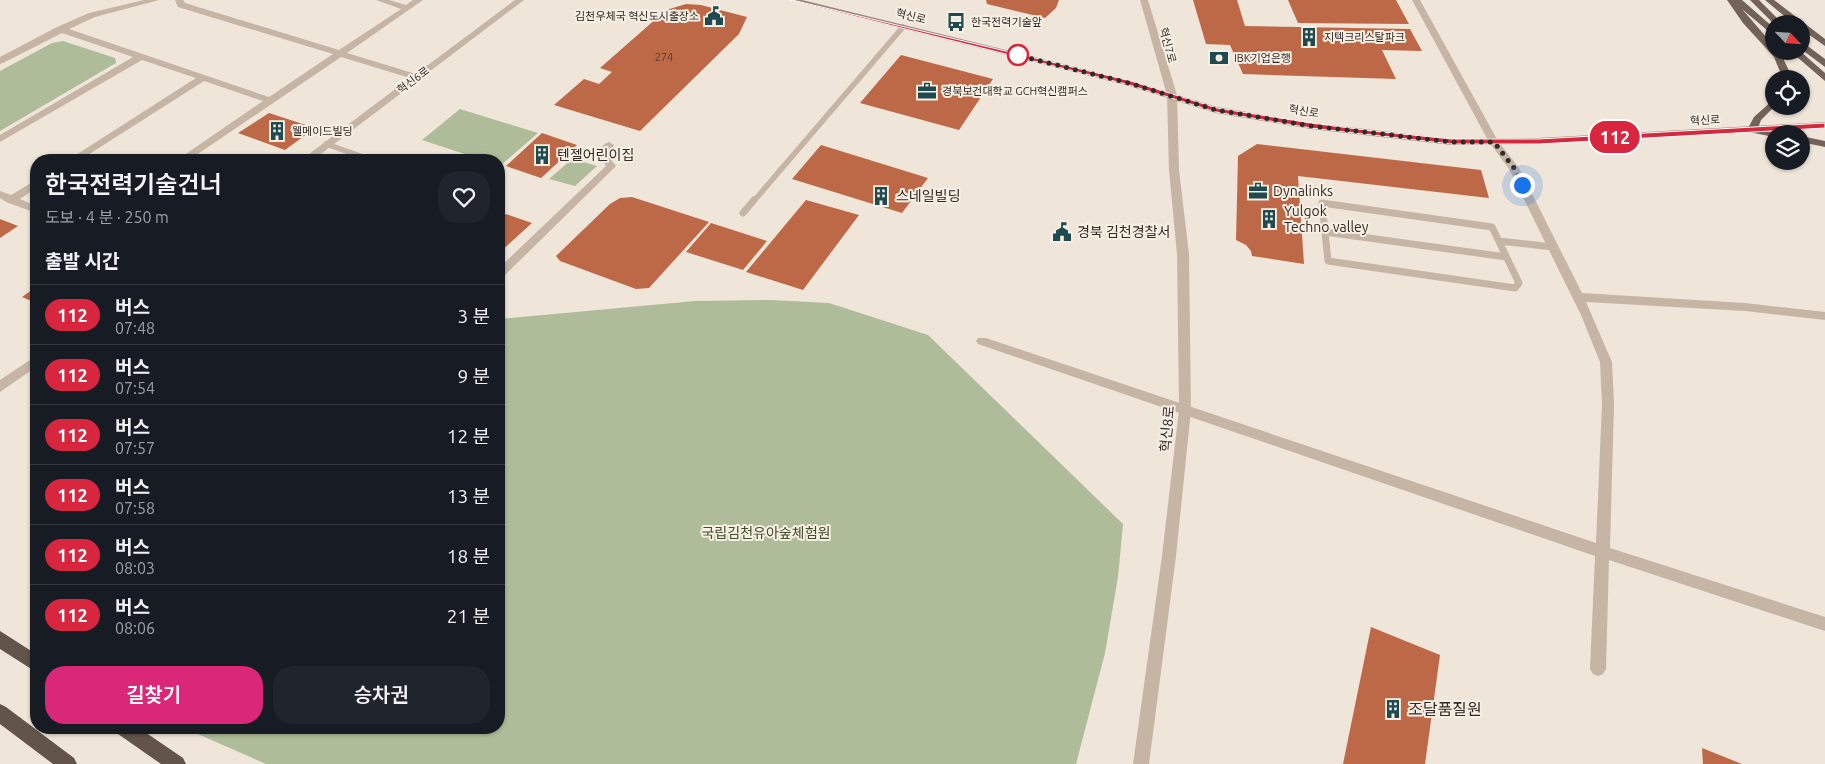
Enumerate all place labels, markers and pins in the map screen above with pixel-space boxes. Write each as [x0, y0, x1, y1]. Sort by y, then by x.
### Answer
public building icon: 김천우체국 혁신도시출장소 [703, 5, 725, 27]
place label: 김천우체국 혁신도시출장소 [575, 10, 699, 22]
bus stop icon: 한국전력기술앞 [945, 11, 967, 33]
place label: 한국전력기술앞 [971, 16, 1042, 28]
building icon: 지텍크리스탈파크 [1298, 26, 1320, 48]
place label: 지텍크리스탈파크 [1324, 31, 1405, 43]
unlabelled marker [1007, 44, 1029, 66]
bank icon: IBK기업은행 [1208, 47, 1230, 69]
place label: IBK기업은행 [1234, 52, 1291, 64]
office icon: 경북보건대학교 GCH혁신캠퍼스 [916, 80, 938, 102]
place label: 경북보건대학교 GCH혁신캠퍼스 [942, 85, 1088, 97]
building icon: 웰메이드빌딩 [266, 120, 288, 142]
place label: 웰메이드빌딩 [292, 125, 353, 137]
building icon: 텐젤어린이집 [531, 144, 553, 166]
place label: 텐젤어린이집 [557, 147, 634, 163]
office icon: Dynalinks [1247, 180, 1269, 202]
place label: Dynalinks [1273, 183, 1333, 199]
building icon: 스네일빌딩 [870, 185, 892, 207]
place label: 스네일빌딩 [896, 188, 960, 204]
place label: Yulgok Techno valley [1284, 203, 1369, 235]
building icon: Yulgok Techno valley [1258, 208, 1280, 230]
public building icon: 경북 김천경찰서 [1051, 221, 1073, 243]
place label: 경북 김천경찰서 [1077, 224, 1170, 240]
building icon: 조달품질원 [1382, 698, 1404, 720]
place label: 조달품질원 [1408, 700, 1482, 718]

